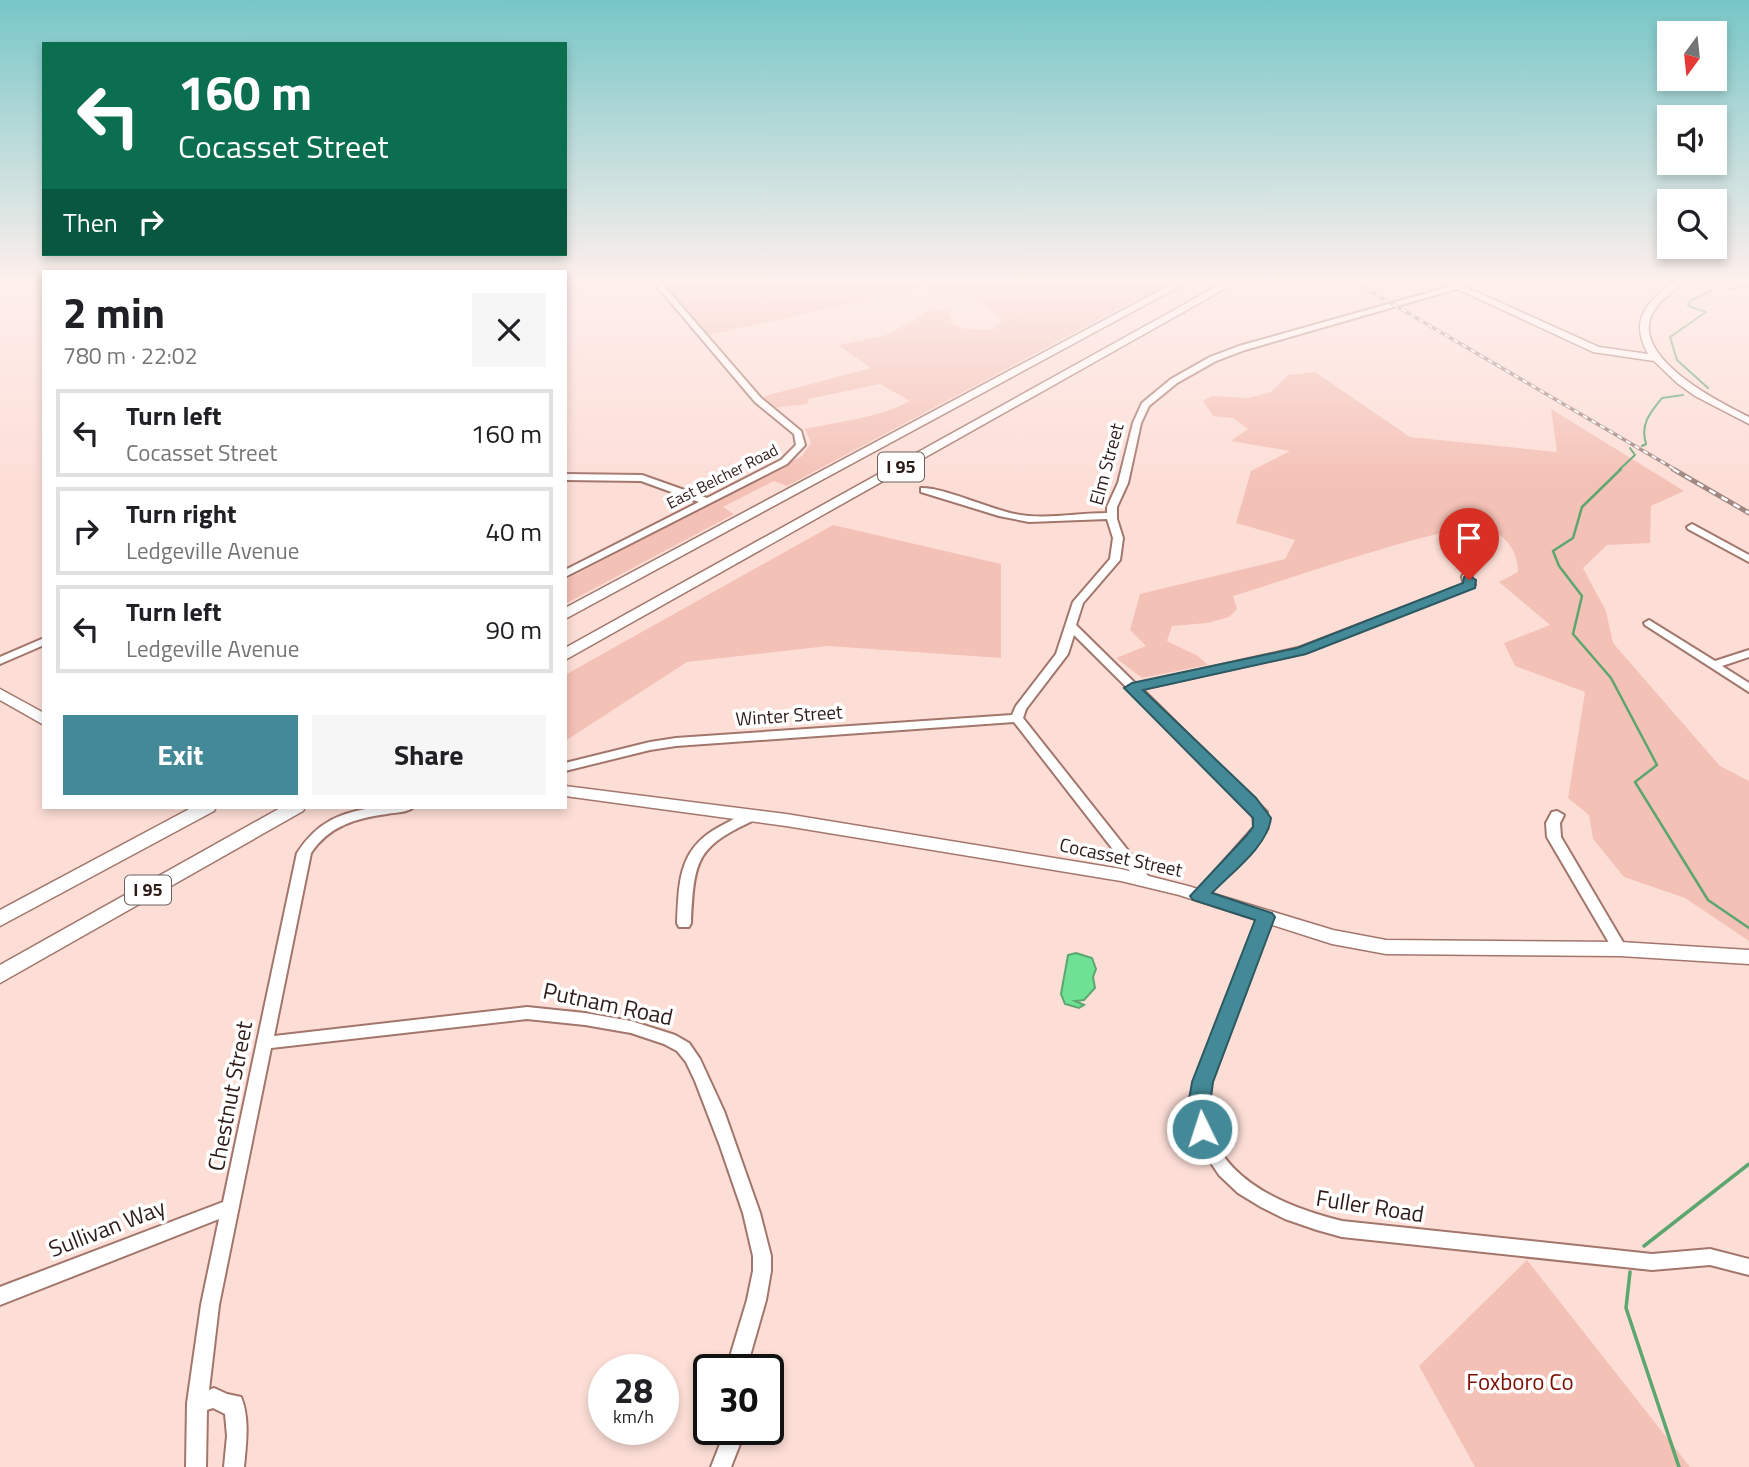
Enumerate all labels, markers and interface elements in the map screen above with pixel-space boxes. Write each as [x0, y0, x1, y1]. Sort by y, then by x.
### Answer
north arrow [1657, 21, 1727, 91]
map controls [1657, 21, 1727, 259]
text: 160 m [178, 54, 312, 129]
icon: left [63, 70, 154, 161]
button: sound [1657, 105, 1727, 175]
text: Cocasset Street [178, 122, 389, 170]
button: search [1657, 189, 1727, 259]
text: Then [63, 203, 118, 242]
icon: right [132, 203, 170, 241]
text: 2 min [63, 280, 165, 344]
button: close [472, 293, 546, 367]
text: 780 m · 22:02 [63, 338, 198, 373]
text: Turn left [126, 396, 221, 435]
icon: left [67, 414, 105, 452]
text: 160 m [471, 414, 542, 453]
street label: Elm Street [1081, 419, 1130, 508]
text: Cocasset Street [126, 435, 277, 470]
street label: East Belcher Road [662, 438, 782, 514]
road number: I 95 [878, 452, 924, 481]
text: Turn right [126, 494, 237, 533]
pin [1439, 508, 1499, 580]
icon: right [67, 512, 105, 550]
text: 40 m [485, 512, 542, 551]
icon: arrive [1450, 519, 1488, 557]
text: Ledgeville Avenue [126, 533, 299, 568]
text: Turn left [126, 592, 221, 631]
icon: left [67, 610, 105, 648]
text: 90 m [485, 610, 542, 649]
text: Ledgeville Avenue [126, 631, 299, 666]
street label: Winter Street [735, 696, 844, 733]
button: Exit [63, 715, 298, 795]
button: Share [312, 715, 546, 795]
street label: Cocasset Street [1057, 829, 1186, 884]
road number: I 95 [125, 876, 171, 904]
street label: Putnam Road [540, 973, 676, 1034]
street label: Chestnut Street [198, 1018, 261, 1174]
position arrow [1165, 1092, 1239, 1166]
street label: Fuller Road [1314, 1180, 1427, 1231]
street label: Sullivan Way [43, 1189, 170, 1266]
speed limit sign: 30 [693, 1354, 784, 1445]
text: 28 [614, 1363, 653, 1417]
park label: Foxboro Co [1466, 1364, 1574, 1399]
text: km/h [613, 1403, 654, 1430]

